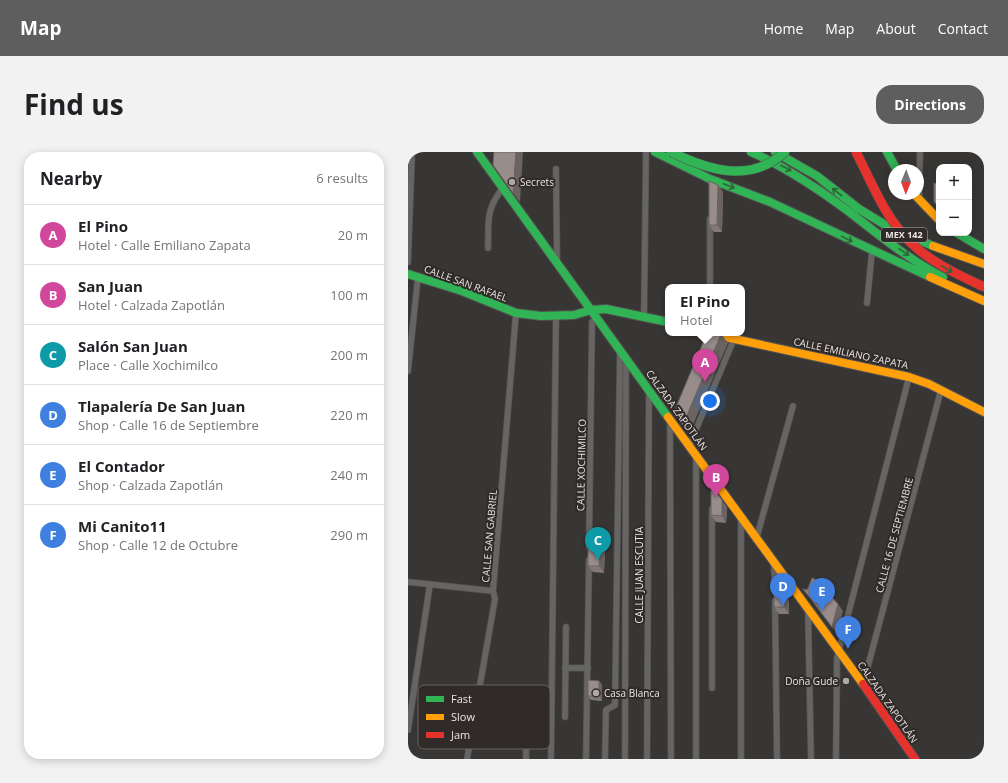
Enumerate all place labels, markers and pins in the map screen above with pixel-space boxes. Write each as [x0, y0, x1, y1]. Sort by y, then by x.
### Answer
place label: Secrets [520, 175, 554, 189]
marker: Secrets [507, 177, 517, 187]
pin: A [692, 349, 718, 382]
pin: B [703, 464, 729, 497]
pin: C [585, 527, 611, 560]
pin: D [770, 573, 796, 606]
pin: E [809, 578, 835, 611]
pin: F [835, 616, 861, 649]
place label: Doña Gude [785, 674, 838, 688]
marker: Doña Gude [841, 676, 851, 686]
place label: Casa Blanca [604, 686, 660, 700]
marker: Casa Blanca [591, 688, 601, 698]

